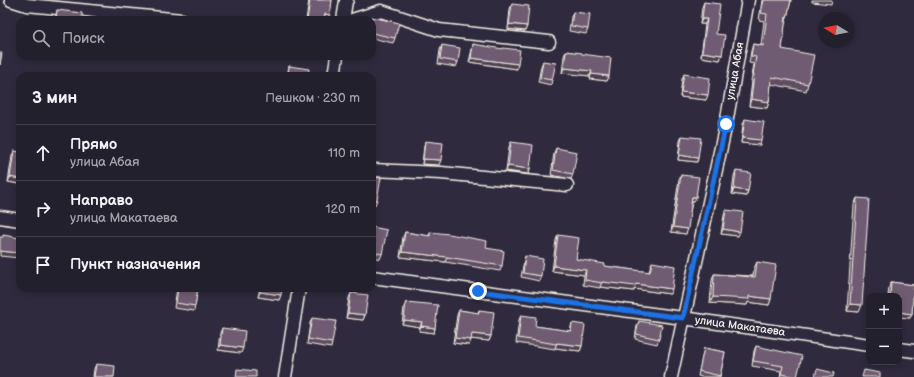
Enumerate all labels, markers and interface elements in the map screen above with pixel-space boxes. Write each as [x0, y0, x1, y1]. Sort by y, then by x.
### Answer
north arrow [818, 12, 854, 48]
search box [16, 16, 376, 60]
icon: search [30, 27, 52, 49]
text: Поиск [62, 29, 105, 48]
street label: улица Абая [724, 41, 746, 101]
text: 3 мин [32, 88, 77, 108]
text: Пешком · 230 m [265, 90, 360, 106]
route start [717, 115, 735, 133]
text: Прямо [70, 135, 117, 154]
icon: ahead [32, 142, 54, 164]
text: 110 m [328, 145, 360, 161]
text: улица Абая [70, 154, 139, 170]
text: Направо [70, 191, 133, 210]
icon: right [32, 198, 54, 220]
text: 120 m [325, 201, 360, 217]
text: улица Макатаева [70, 210, 178, 226]
icon: arrive [32, 254, 54, 276]
text: Пункт назначения [70, 255, 201, 274]
route end [469, 282, 487, 300]
map controls [866, 293, 902, 365]
button: + [866, 293, 902, 329]
street label: улица Макатаева [694, 313, 786, 339]
button: − [866, 329, 902, 365]

